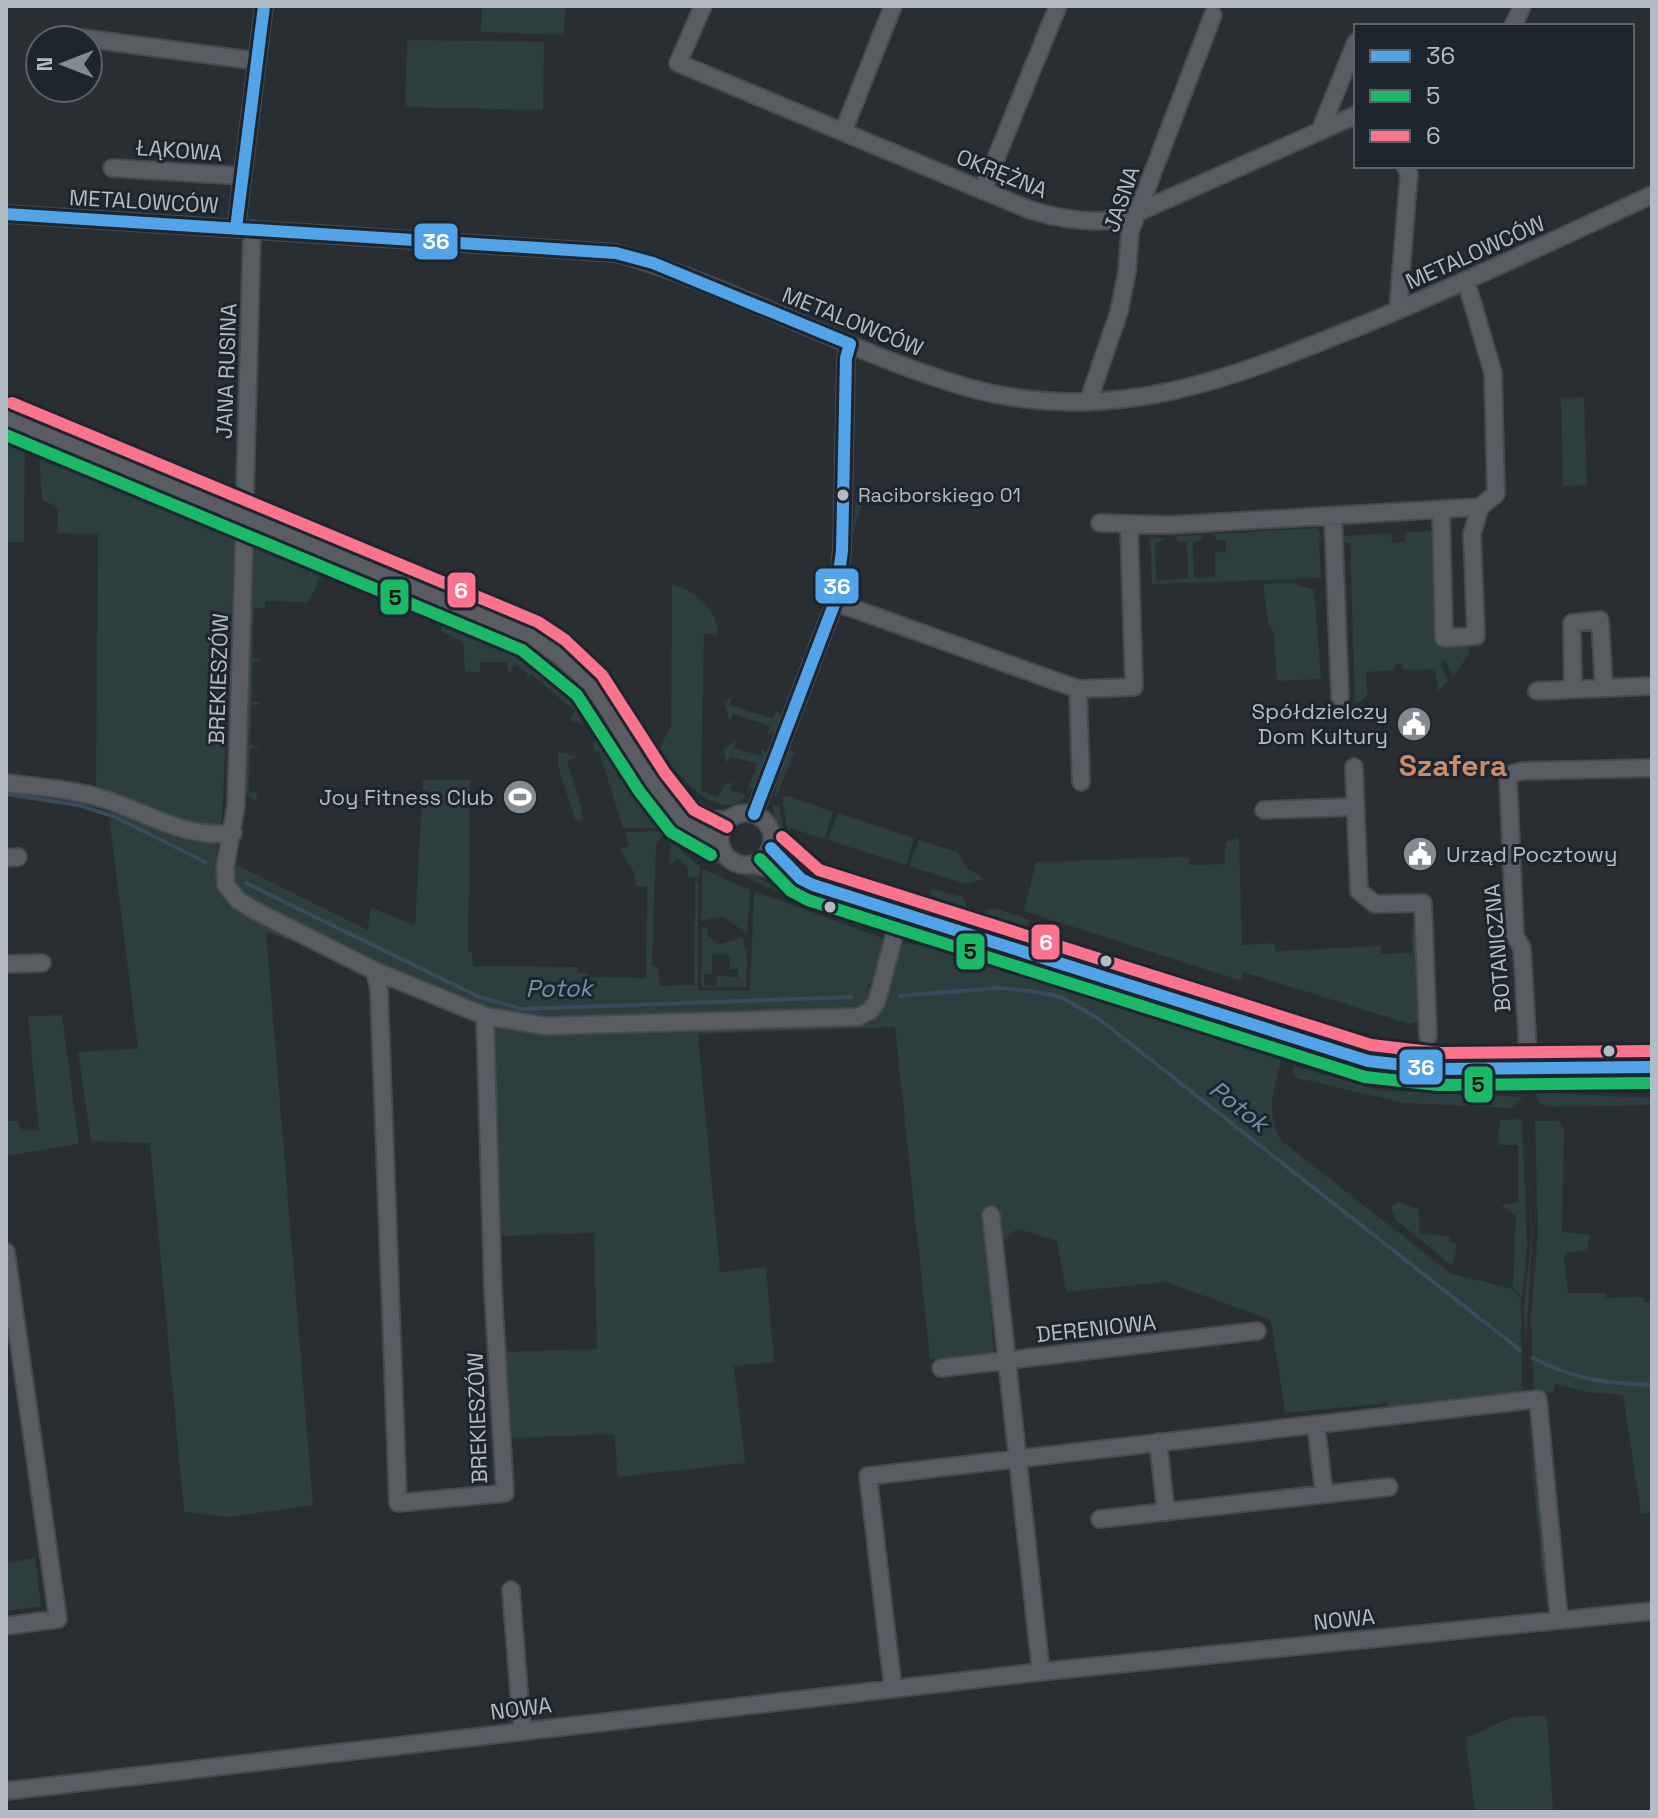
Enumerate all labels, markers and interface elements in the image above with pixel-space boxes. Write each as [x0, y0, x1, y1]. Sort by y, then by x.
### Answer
north arrow [24, 24, 104, 104]
legend [1354, 24, 1634, 168]
text: 36 [1426, 40, 1455, 71]
text: N [30, 57, 58, 71]
text: 5 [1426, 80, 1440, 111]
text: 6 [1426, 120, 1441, 151]
street label: ŁĄKOWA [135, 133, 223, 167]
street label: OKRĘŻNA [952, 142, 1052, 204]
street label: JASNA [1097, 162, 1145, 236]
street label: METALOWCÓW [69, 183, 219, 219]
street label: METALOWCÓW [1401, 209, 1549, 295]
line badge: 36 [413, 222, 459, 261]
text: 36 [423, 227, 449, 255]
street label: METALOWCÓW [778, 280, 928, 362]
street label: JANA RUSINA [210, 302, 242, 439]
place label: Raciborskiego 01 [858, 482, 1021, 508]
marker: Raciborskiego 01 [835, 487, 851, 503]
line badge: 36 [814, 567, 860, 605]
line badge: 6 [446, 571, 477, 609]
text: 36 [824, 572, 850, 600]
text: 6 [454, 576, 468, 604]
line badge: 5 [379, 578, 410, 616]
text: 5 [388, 583, 402, 611]
street label: BREKIESZÓW [202, 613, 234, 745]
place label: Spółdzielczy Dom Kultury [1252, 697, 1388, 750]
public building icon: Spółdzielczy Dom Kultury [1395, 705, 1433, 743]
district label: Szafera [1399, 746, 1507, 785]
sports icon: Joy Fitness Club [501, 778, 539, 816]
place label: Joy Fitness Club [319, 783, 494, 811]
public building icon: Urząd Pocztowy [1401, 835, 1439, 873]
place label: Urząd Pocztowy [1446, 840, 1617, 868]
street label: BOTANICZNA [1477, 882, 1517, 1013]
unlabelled marker [822, 899, 838, 915]
line badge: 6 [1030, 923, 1061, 961]
text: 6 [1039, 928, 1053, 956]
line badge: 5 [955, 932, 986, 971]
text: 5 [963, 937, 977, 965]
unlabelled marker [1098, 953, 1114, 969]
water label: Potok [525, 972, 596, 1004]
unlabelled marker [1601, 1043, 1617, 1059]
line badge: 36 [1398, 1048, 1444, 1086]
text: 36 [1408, 1053, 1434, 1081]
line badge: 5 [1463, 1065, 1494, 1104]
text: 5 [1471, 1070, 1485, 1098]
water label: Potok [1203, 1073, 1277, 1141]
street label: DERENIOWA [1035, 1308, 1157, 1348]
street label: BREKIESZÓW [461, 1352, 493, 1484]
street label: NOWA [1312, 1602, 1376, 1636]
street label: NOWA [489, 1690, 553, 1726]

